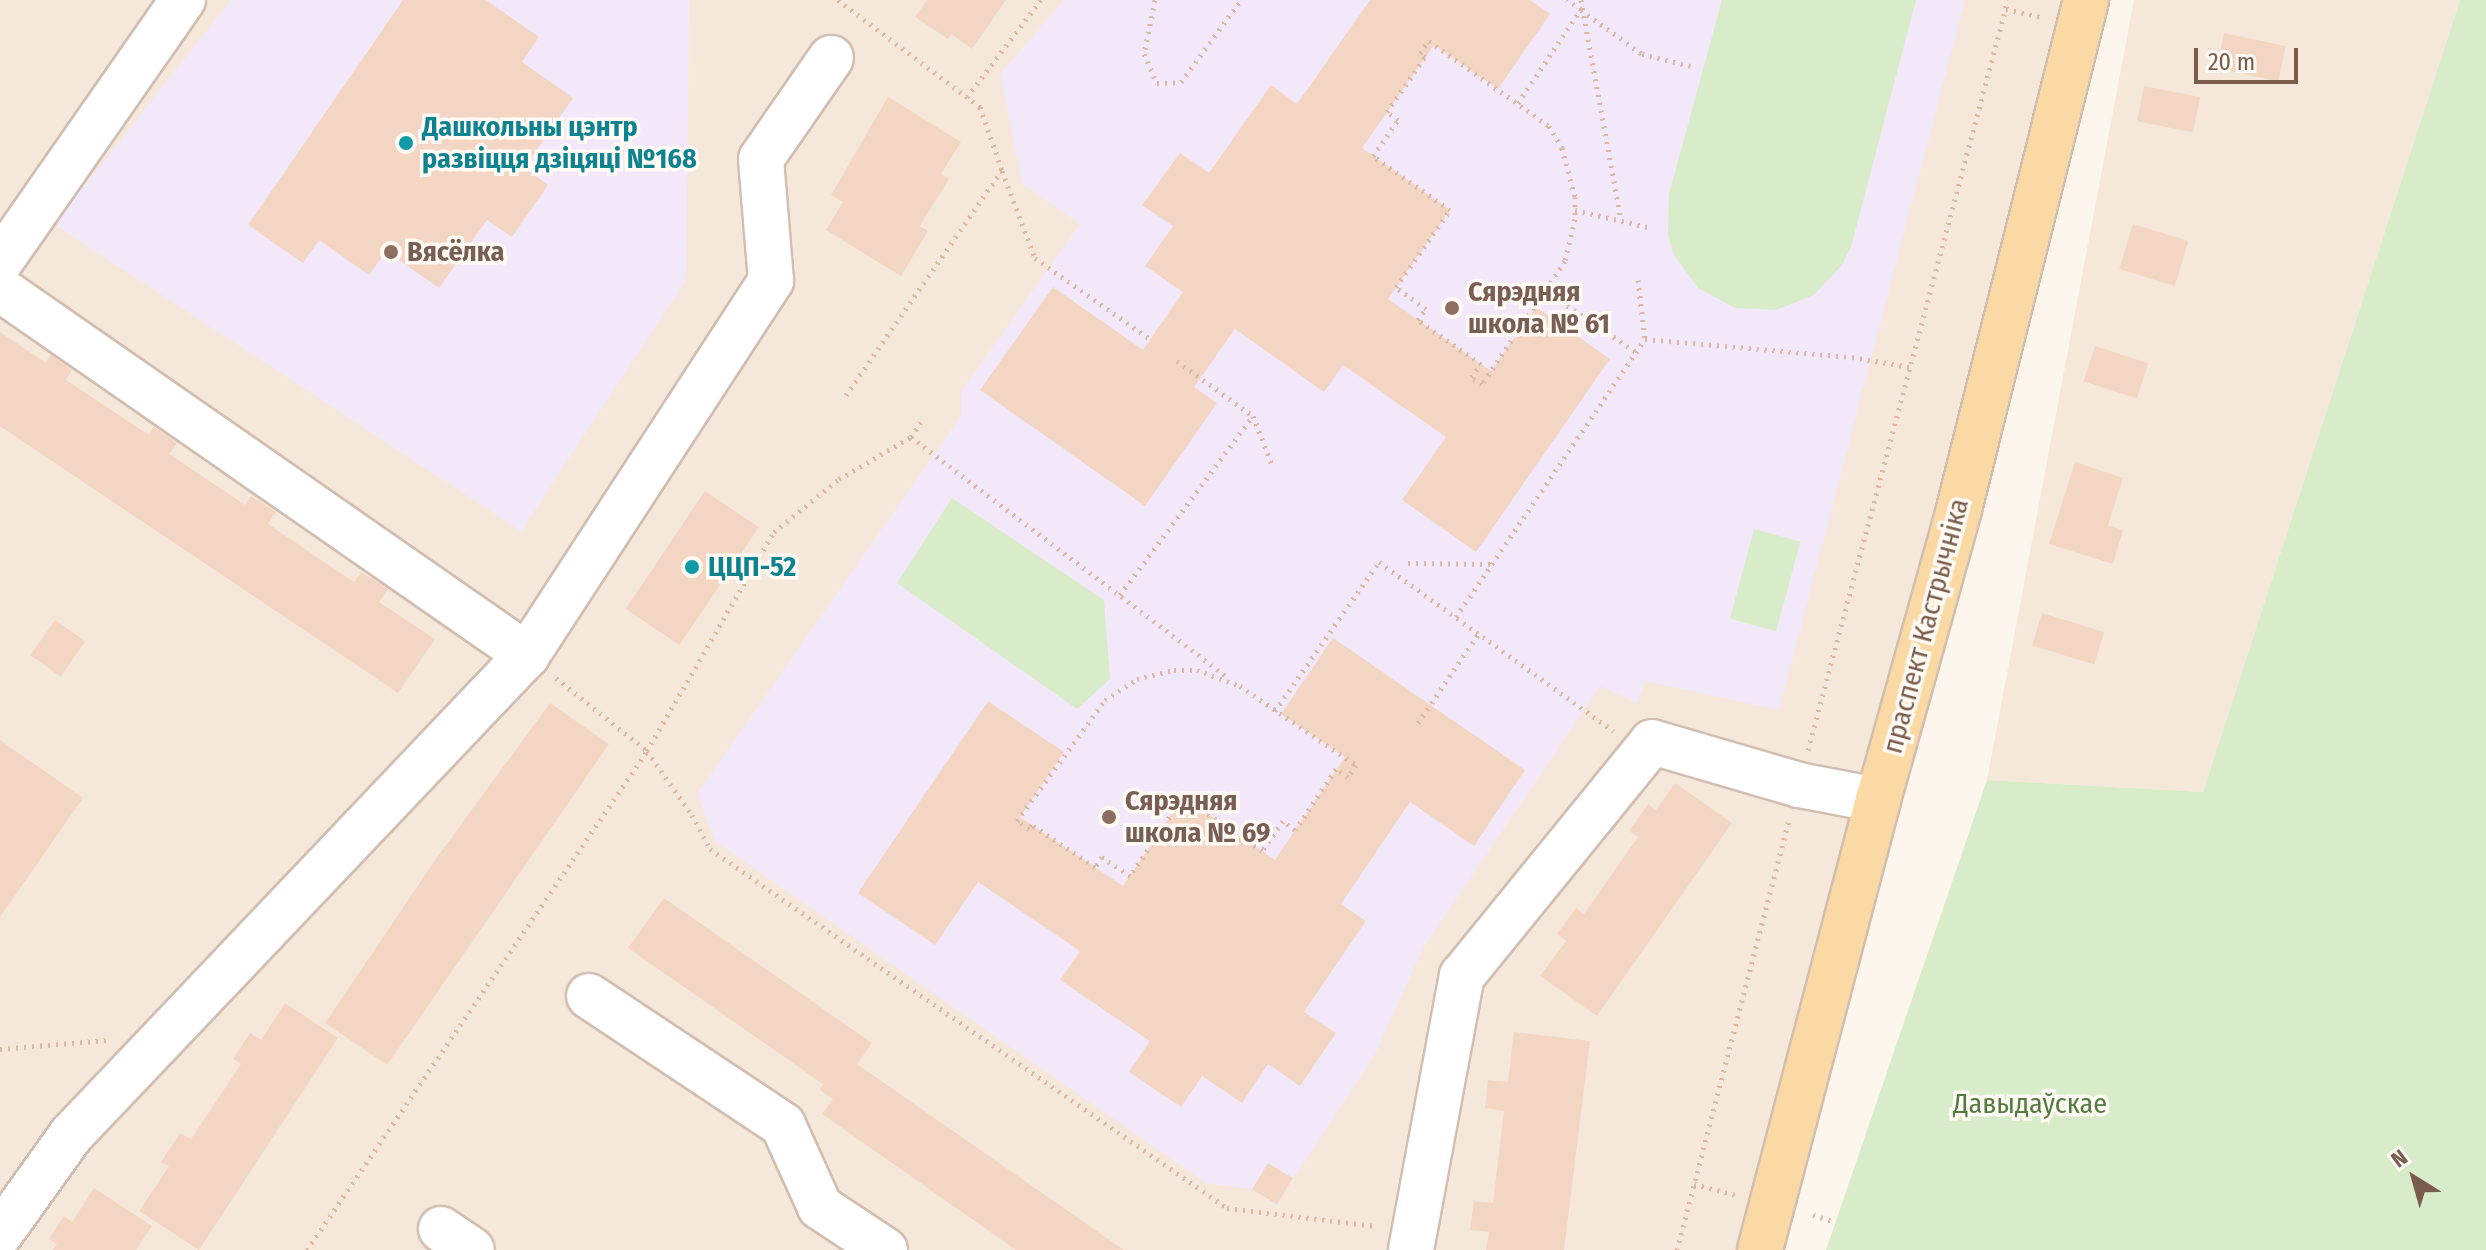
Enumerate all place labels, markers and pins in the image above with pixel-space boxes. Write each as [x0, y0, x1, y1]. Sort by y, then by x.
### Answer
place label: Дашкольны цэнтр развіцця дзіцяці №168 [422, 110, 697, 176]
marker: Дашкольны цэнтр развіцця дзіцяці №168 [397, 134, 415, 152]
place label: Вясёлка [407, 235, 504, 269]
marker: Вясёлка [382, 243, 400, 261]
place label: Сярэдняя школа № 61 [1468, 275, 1610, 341]
marker: Сярэдняя школа № 61 [1443, 299, 1461, 317]
place label: ЦЦП-52 [708, 550, 796, 584]
marker: ЦЦП-52 [683, 558, 701, 576]
place label: Сярэдняя школа № 69 [1125, 784, 1271, 850]
marker: Сярэдняя школа № 69 [1100, 808, 1118, 826]

